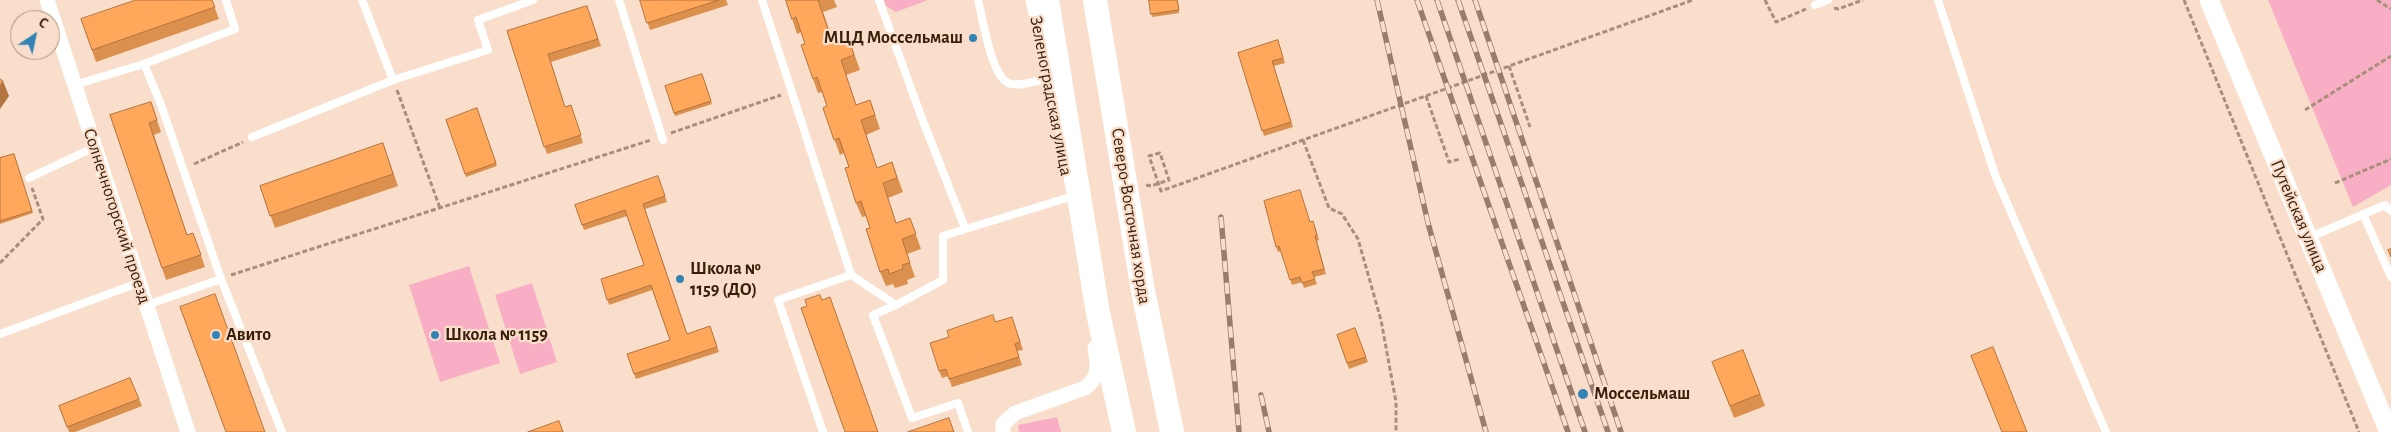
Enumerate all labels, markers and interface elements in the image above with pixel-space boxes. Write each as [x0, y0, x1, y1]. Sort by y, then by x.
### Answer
north arrow [10, 10, 60, 60]
street label: Зеленоградская улица [1025, 14, 1077, 178]
text: С [36, 15, 50, 31]
place label: МЦД Моссельмаш [824, 27, 963, 49]
marker: МЦД Моссельмаш [967, 32, 979, 44]
street label: Солнечногорский проезд [78, 125, 156, 307]
street label: Северо-Восточная хорда [1106, 126, 1156, 306]
street label: Путейская улица [2266, 156, 2332, 276]
place label: Школа № 1159 (ДО) [690, 258, 761, 300]
marker: Школа № 1159 (ДО) [674, 273, 686, 285]
place label: Авито [226, 324, 271, 346]
place label: Школа № 1159 [445, 324, 548, 346]
marker: Авито [210, 329, 222, 341]
marker: Школа № 1159 [429, 329, 441, 341]
place label: Моссельмаш [1594, 383, 1690, 405]
marker: Моссельмаш [1576, 387, 1590, 401]

